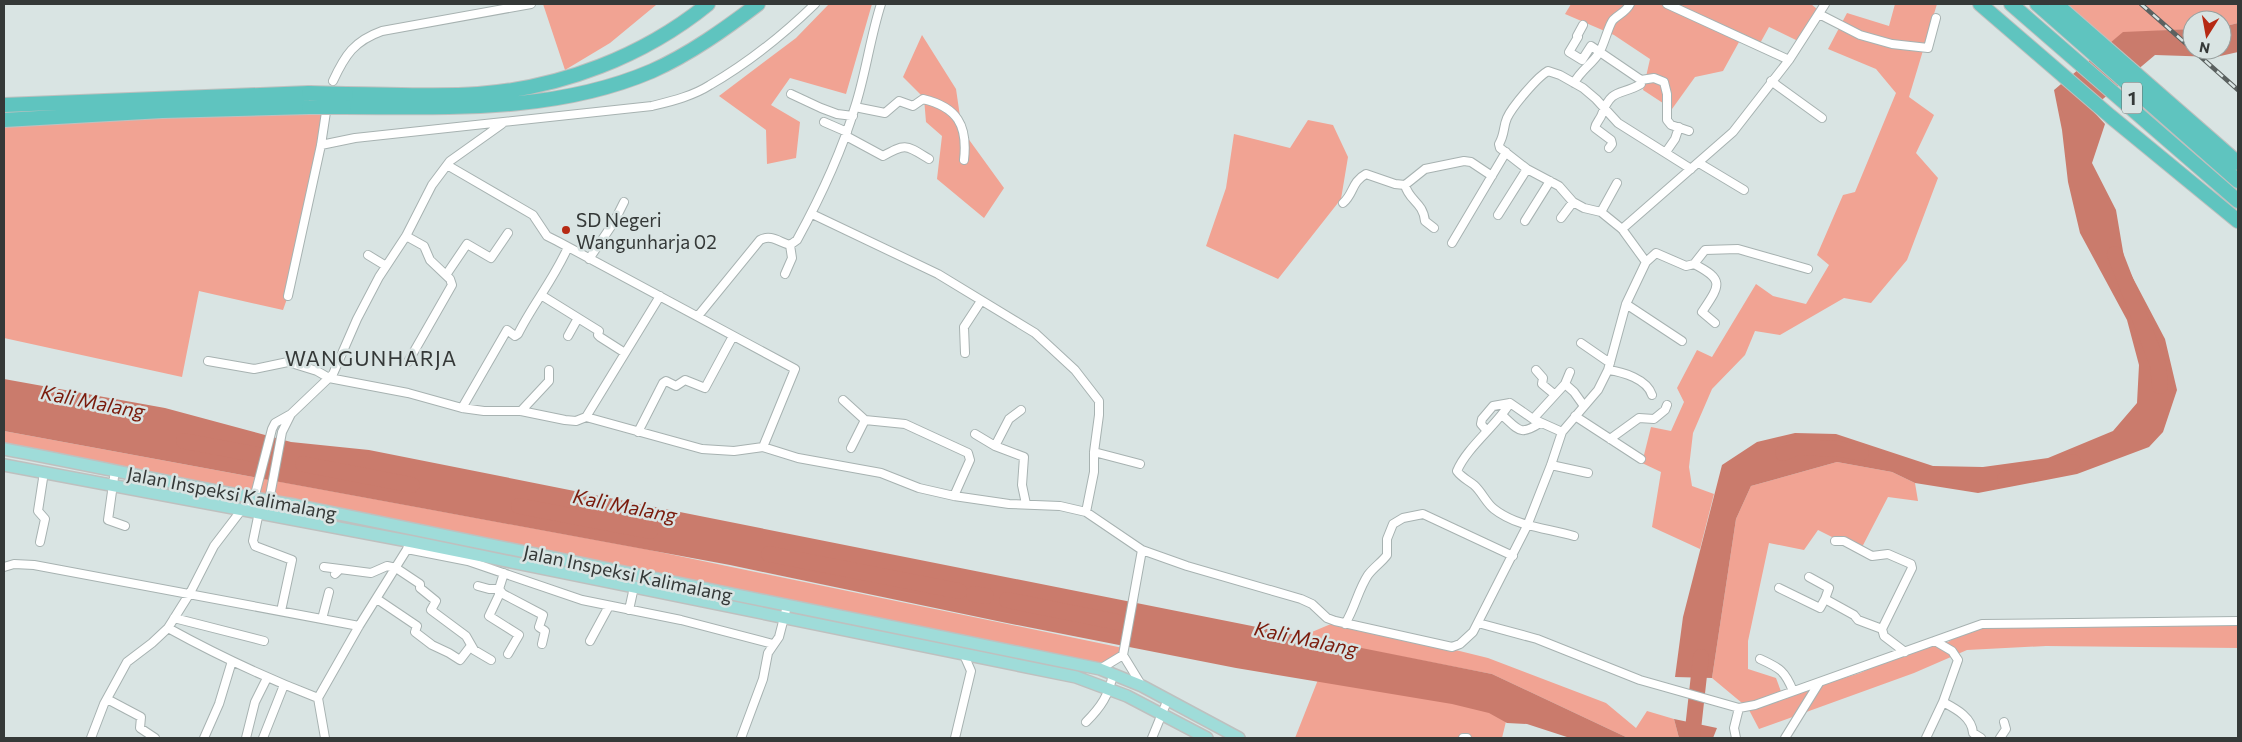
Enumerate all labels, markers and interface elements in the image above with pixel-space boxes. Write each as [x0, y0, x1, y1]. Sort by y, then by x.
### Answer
north arrow [2182, 10, 2232, 60]
text: N [2198, 39, 2211, 58]
road number: 1 [2122, 82, 2142, 114]
place label: SD Negeri Wangunharja 02 [576, 208, 717, 253]
marker: SD Negeri Wangunharja 02 [560, 224, 572, 236]
district label: WANGUNHARJA [285, 345, 457, 370]
water label: Kali Malang [39, 379, 148, 423]
street label: Jalan Inspeksi Kalimalang [125, 461, 339, 525]
water label: Kali Malang [571, 483, 680, 527]
street label: Jalan Inspeksi Kalimalang [521, 540, 735, 606]
water label: Kali Malang [1252, 615, 1361, 661]

